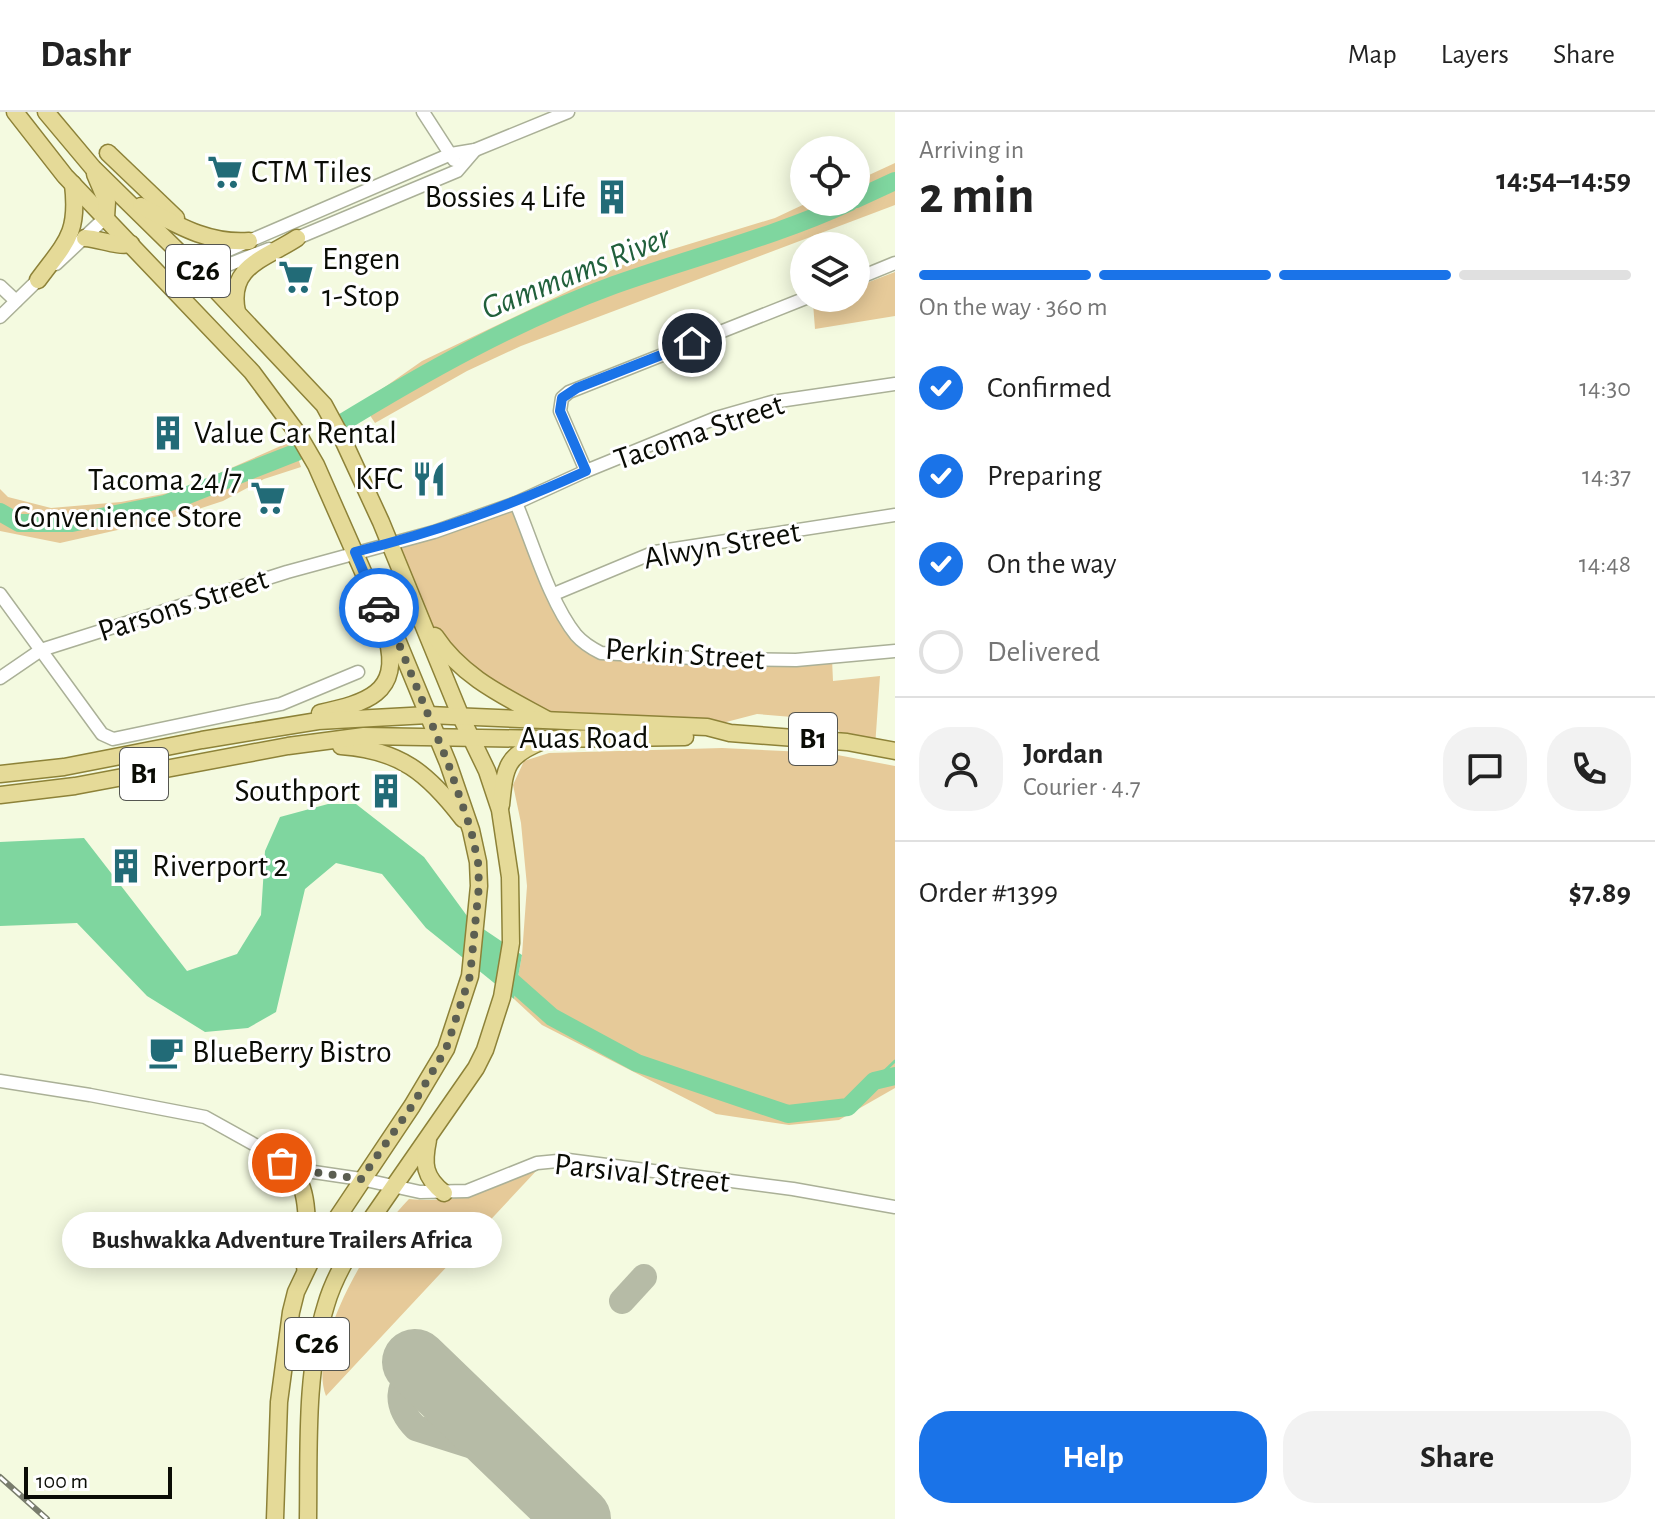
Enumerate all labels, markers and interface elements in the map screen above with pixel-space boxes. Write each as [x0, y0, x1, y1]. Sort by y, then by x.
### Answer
text: Dashr [40, 36, 131, 74]
text: Map [1348, 41, 1397, 69]
text: Layers [1441, 41, 1509, 69]
text: Share [1553, 41, 1615, 69]
map controls [790, 136, 870, 312]
button: locate [790, 136, 870, 216]
text: Arriving in [919, 137, 1024, 163]
supermarket icon: CTM Tiles [206, 153, 244, 191]
place label: CTM Tiles [251, 156, 372, 188]
text: 14:54–14:59 [1496, 165, 1631, 195]
text: 2 min [919, 170, 1034, 222]
building icon: Bossies 4 Life [593, 178, 631, 216]
place label: Bossies 4 Life [425, 181, 586, 213]
water label: Gammams River [477, 219, 676, 326]
button: layers [790, 232, 870, 312]
place label: Engen 1-Stop [322, 243, 400, 312]
road number: C26 [166, 245, 230, 297]
supermarket icon: Engen 1-Stop [277, 258, 315, 296]
text: On the way · 360 m [919, 294, 1107, 320]
pin [658, 309, 726, 377]
icon: home [670, 321, 714, 365]
icon: check [919, 366, 963, 410]
text: Confirmed [987, 373, 1111, 403]
text: 14:30 [1579, 375, 1631, 401]
street label: Tacoma Street [610, 388, 788, 476]
building icon: Value Car Rental [149, 414, 187, 452]
place label: Value Car Rental [194, 417, 397, 449]
icon: check [919, 454, 963, 498]
restaurant icon: KFC [410, 460, 448, 498]
text: Preparing [987, 461, 1102, 491]
place label: KFC [355, 463, 403, 495]
text: 14:37 [1582, 463, 1631, 489]
place label: Tacoma 24/7 Convenience Store [14, 464, 242, 533]
supermarket icon: Tacoma 24/7 Convenience Store [249, 479, 287, 517]
street label: Alwyn Street [641, 515, 803, 575]
icon: check [919, 542, 963, 586]
text: On the way [987, 549, 1116, 579]
text: 14:48 [1579, 551, 1631, 577]
street label: Parsons Street [94, 562, 272, 648]
courier [339, 568, 419, 648]
icon: car [357, 586, 401, 630]
street label: Perkin Street [604, 632, 766, 676]
text: Delivered [987, 637, 1100, 667]
road number: B1 [789, 713, 837, 765]
street label: Auas Road [519, 722, 649, 754]
button: person [919, 727, 1003, 811]
button: chat [1443, 727, 1527, 811]
button: phone [1547, 727, 1631, 811]
text: Jordan [1023, 739, 1103, 769]
road number: B1 [120, 748, 168, 800]
building icon: Southport [367, 772, 405, 810]
text: Courier · 4.7 [1023, 774, 1141, 800]
place label: Southport [234, 775, 360, 807]
building icon: Riverport 2 [107, 847, 145, 885]
place label: Riverport 2 [152, 850, 288, 882]
text: Order #1399 [919, 878, 1058, 908]
text: $7.89 [1568, 878, 1631, 908]
cafe icon: BlueBerry Bistro [147, 1033, 185, 1071]
place label: BlueBerry Bistro [192, 1036, 392, 1068]
pin [248, 1129, 316, 1197]
icon: bag [260, 1141, 304, 1185]
street label: Parsival Street [553, 1148, 731, 1198]
callout: Bushwakka Adventure Trailers Africa [62, 1211, 502, 1267]
text: Bushwakka Adventure Trailers Africa [91, 1227, 473, 1253]
road number: C26 [285, 1318, 349, 1370]
button: Help [919, 1411, 1267, 1503]
button: Share [1283, 1411, 1631, 1503]
scale bar [24, 1463, 172, 1499]
text: 100 m [36, 1470, 88, 1492]

